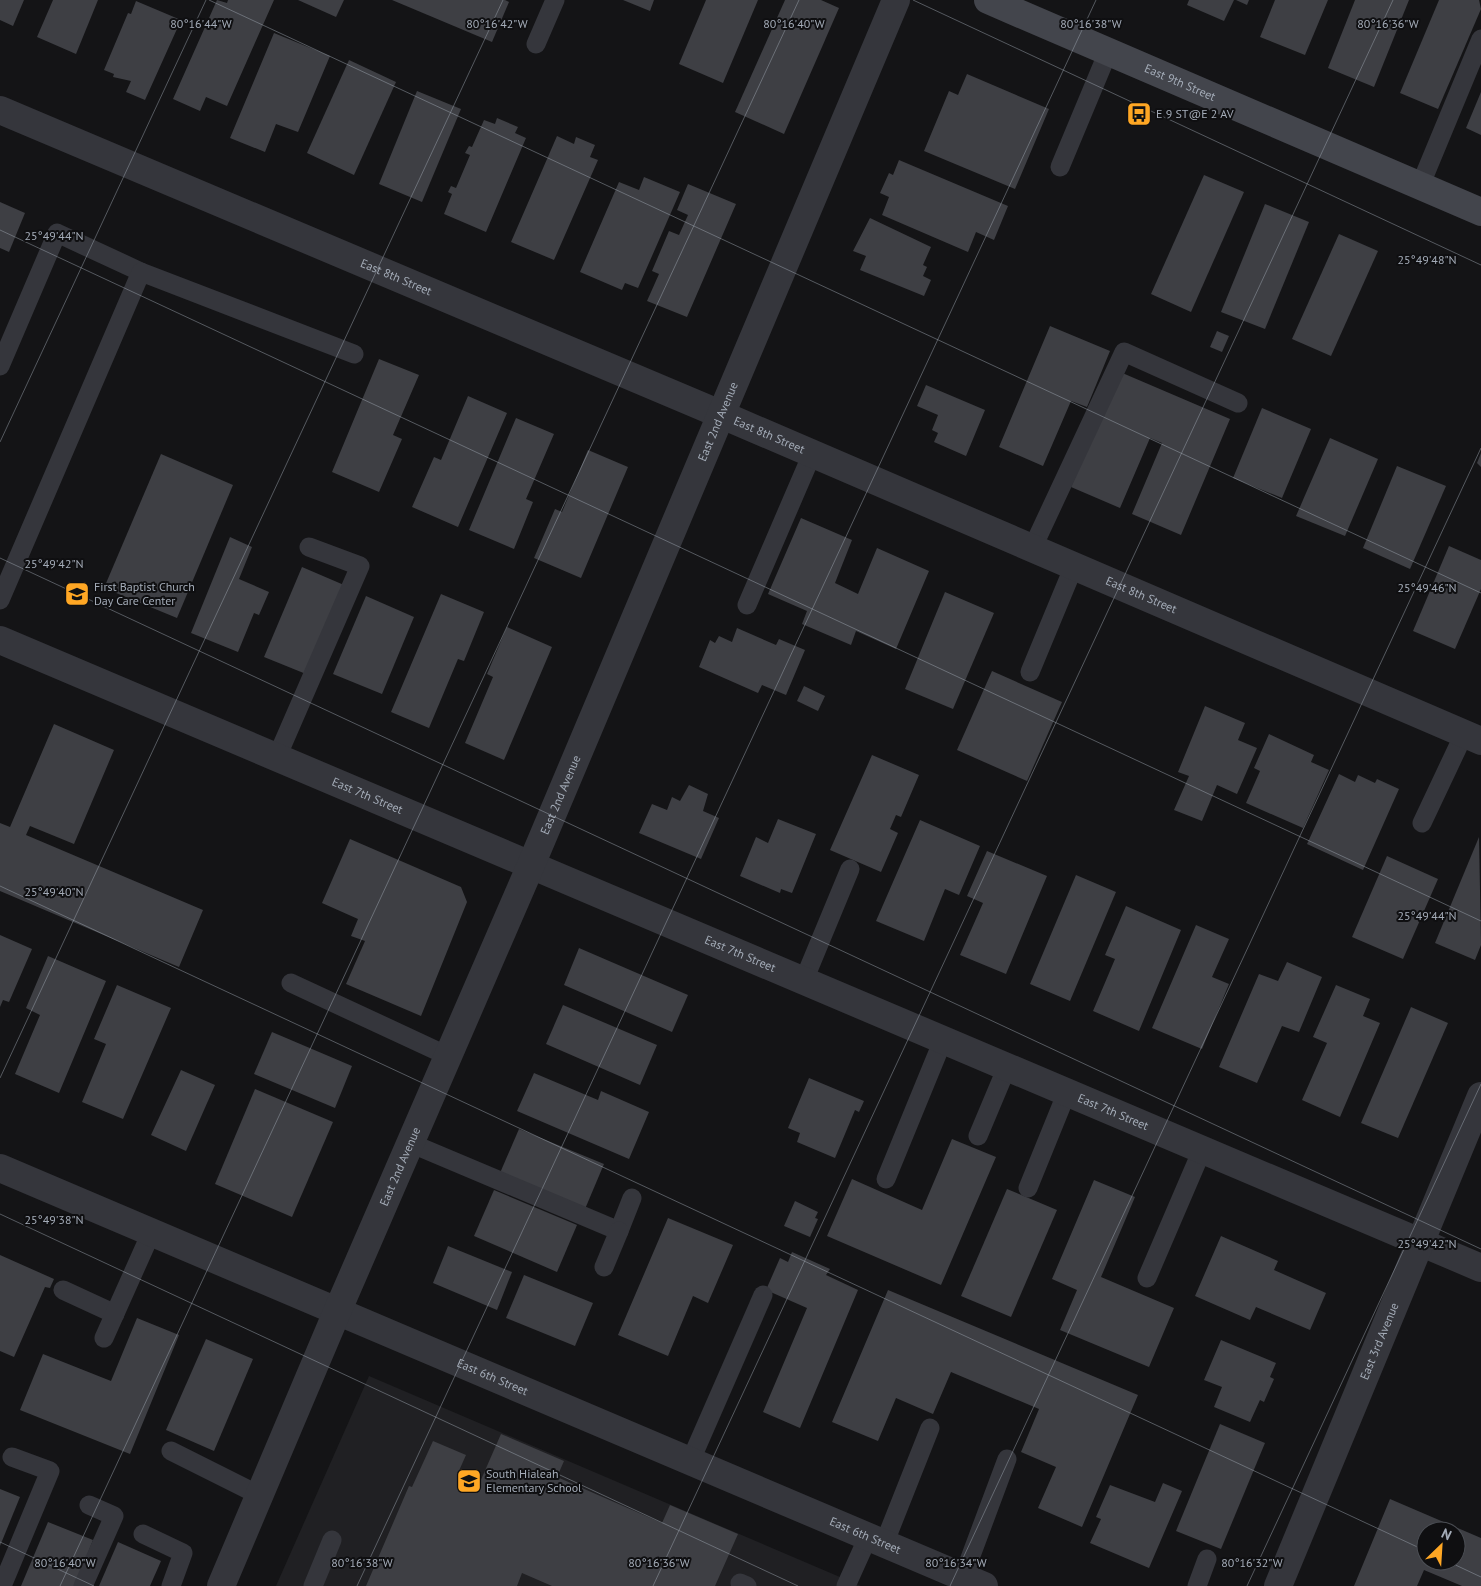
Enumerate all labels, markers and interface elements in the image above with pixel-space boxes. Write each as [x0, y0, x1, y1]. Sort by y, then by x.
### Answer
text: 80°16'44"W [170, 16, 232, 31]
text: 80°16'42"W [466, 16, 528, 31]
text: 80°16'40"W [763, 16, 825, 31]
text: 80°16'38"W [1060, 16, 1122, 31]
text: 80°16'36"W [1357, 16, 1419, 31]
street label: East 9th Street [1142, 60, 1218, 104]
bus stop icon: E 9 ST@E 2 AV [1126, 101, 1152, 127]
place label: E 9 ST@E 2 AV [1156, 106, 1234, 121]
text: 25°49'44"N [24, 228, 84, 243]
text: 25°49'48"N [1397, 252, 1457, 267]
street label: East 8th Street [358, 255, 434, 298]
street label: East 2nd Avenue [694, 380, 741, 463]
street label: East 8th Street [731, 413, 807, 457]
text: 25°49'42"N [24, 556, 84, 571]
street label: East 8th Street [1104, 573, 1179, 616]
place label: First Baptist Church Day Care Center [94, 579, 195, 608]
text: 25°49'46"N [1397, 580, 1457, 595]
school or university icon: First Baptist Church Day Care Center [64, 581, 90, 607]
street label: East 2nd Avenue [537, 753, 584, 837]
street label: East 7th Street [330, 774, 405, 817]
text: 25°49'40"N [24, 884, 84, 899]
text: 25°49'44"N [1397, 908, 1457, 923]
street label: East 7th Street [703, 932, 778, 975]
street label: East 7th Street [1076, 1090, 1151, 1133]
street label: East 2nd Avenue [376, 1125, 423, 1208]
text: 25°49'38"N [24, 1212, 84, 1227]
text: 25°49'42"N [1397, 1236, 1457, 1251]
street label: East 3rd Avenue [1356, 1300, 1402, 1382]
street label: East 6th Street [455, 1355, 530, 1398]
place label: South Hialeah Elementary School [486, 1466, 582, 1495]
school or university icon: South Hialeah Elementary School [456, 1468, 482, 1494]
street label: East 6th Street [828, 1513, 903, 1557]
north arrow [1416, 1521, 1466, 1571]
text: N [1439, 1524, 1454, 1544]
text: 80°16'40"W [34, 1555, 96, 1570]
text: 80°16'38"W [331, 1555, 393, 1570]
text: 80°16'36"W [628, 1555, 690, 1570]
text: 80°16'34"W [925, 1555, 987, 1570]
text: 80°16'32"W [1221, 1555, 1283, 1570]

